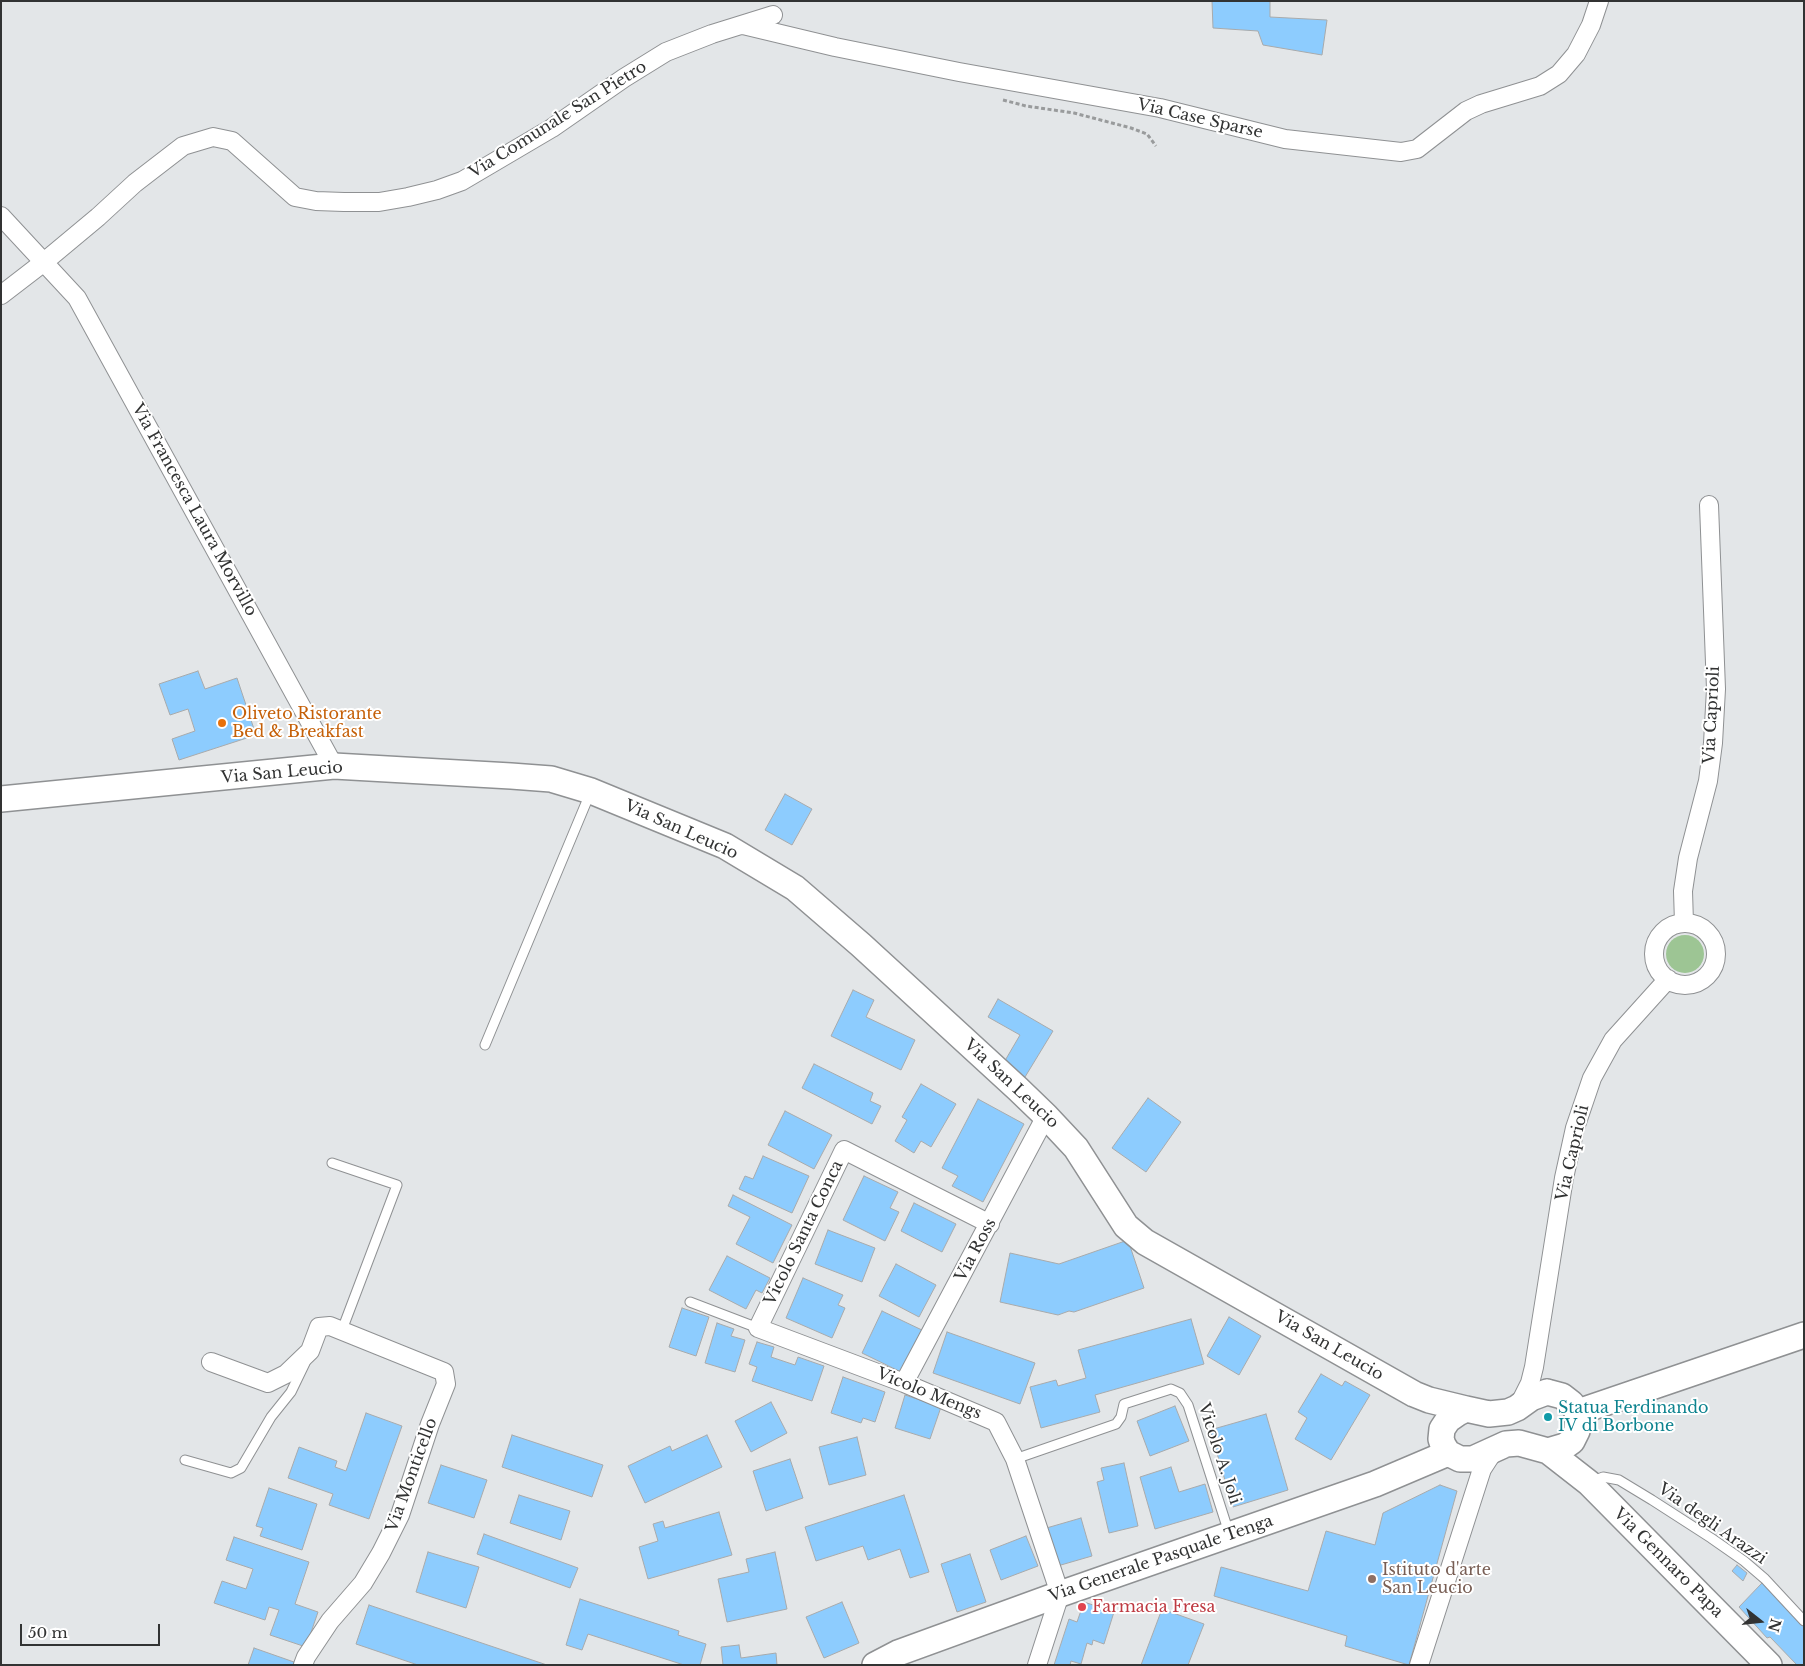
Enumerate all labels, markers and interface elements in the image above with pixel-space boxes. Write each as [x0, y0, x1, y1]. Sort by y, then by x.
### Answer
street label: Via Comunale San Pietro [466, 57, 650, 183]
street label: Via Case Sparse [1135, 95, 1265, 143]
street label: Via Francesca Laura Morvillo [127, 400, 261, 620]
street label: Via Caprioli [1700, 666, 1724, 764]
place label: Oliveto Ristorante Bed & Breakfast [232, 704, 382, 742]
marker: Oliveto Ristorante Bed & Breakfast [216, 717, 228, 729]
street label: Via San Leucio [220, 758, 344, 788]
street label: Via San Leucio [621, 796, 741, 864]
street label: Via San Leucio [960, 1035, 1062, 1133]
street label: Via Caprioli [1553, 1103, 1593, 1203]
street label: Vicolo Santa Conca [761, 1158, 847, 1308]
street label: Via Ross [951, 1215, 1001, 1285]
street label: Via San Leucio [1271, 1307, 1387, 1385]
street label: Vicolo Mengs [874, 1364, 984, 1424]
place label: Statua Ferdinando IV di Borbone [1558, 1398, 1709, 1436]
street label: Vicolo A. Joli [1194, 1401, 1244, 1507]
marker: Statua Ferdinando IV di Borbone [1542, 1411, 1554, 1423]
street label: Via Monticello [382, 1415, 442, 1535]
street label: Via degli Arazzi [1654, 1479, 1770, 1569]
street label: Via Gennaro Papa [1609, 1504, 1727, 1622]
street label: Via Generale Pasquale Tenga [1046, 1512, 1276, 1606]
place label: Istituto d'arte San Leucio [1382, 1560, 1491, 1598]
marker: Istituto d'arte San Leucio [1366, 1573, 1378, 1585]
north arrow [1735, 1596, 1785, 1646]
place label: Farmacia Fresa [1092, 1597, 1215, 1617]
marker: Farmacia Fresa [1076, 1601, 1088, 1613]
scale bar [22, 1614, 162, 1646]
text: N [1764, 1616, 1785, 1634]
text: 50 m [28, 1623, 68, 1642]

